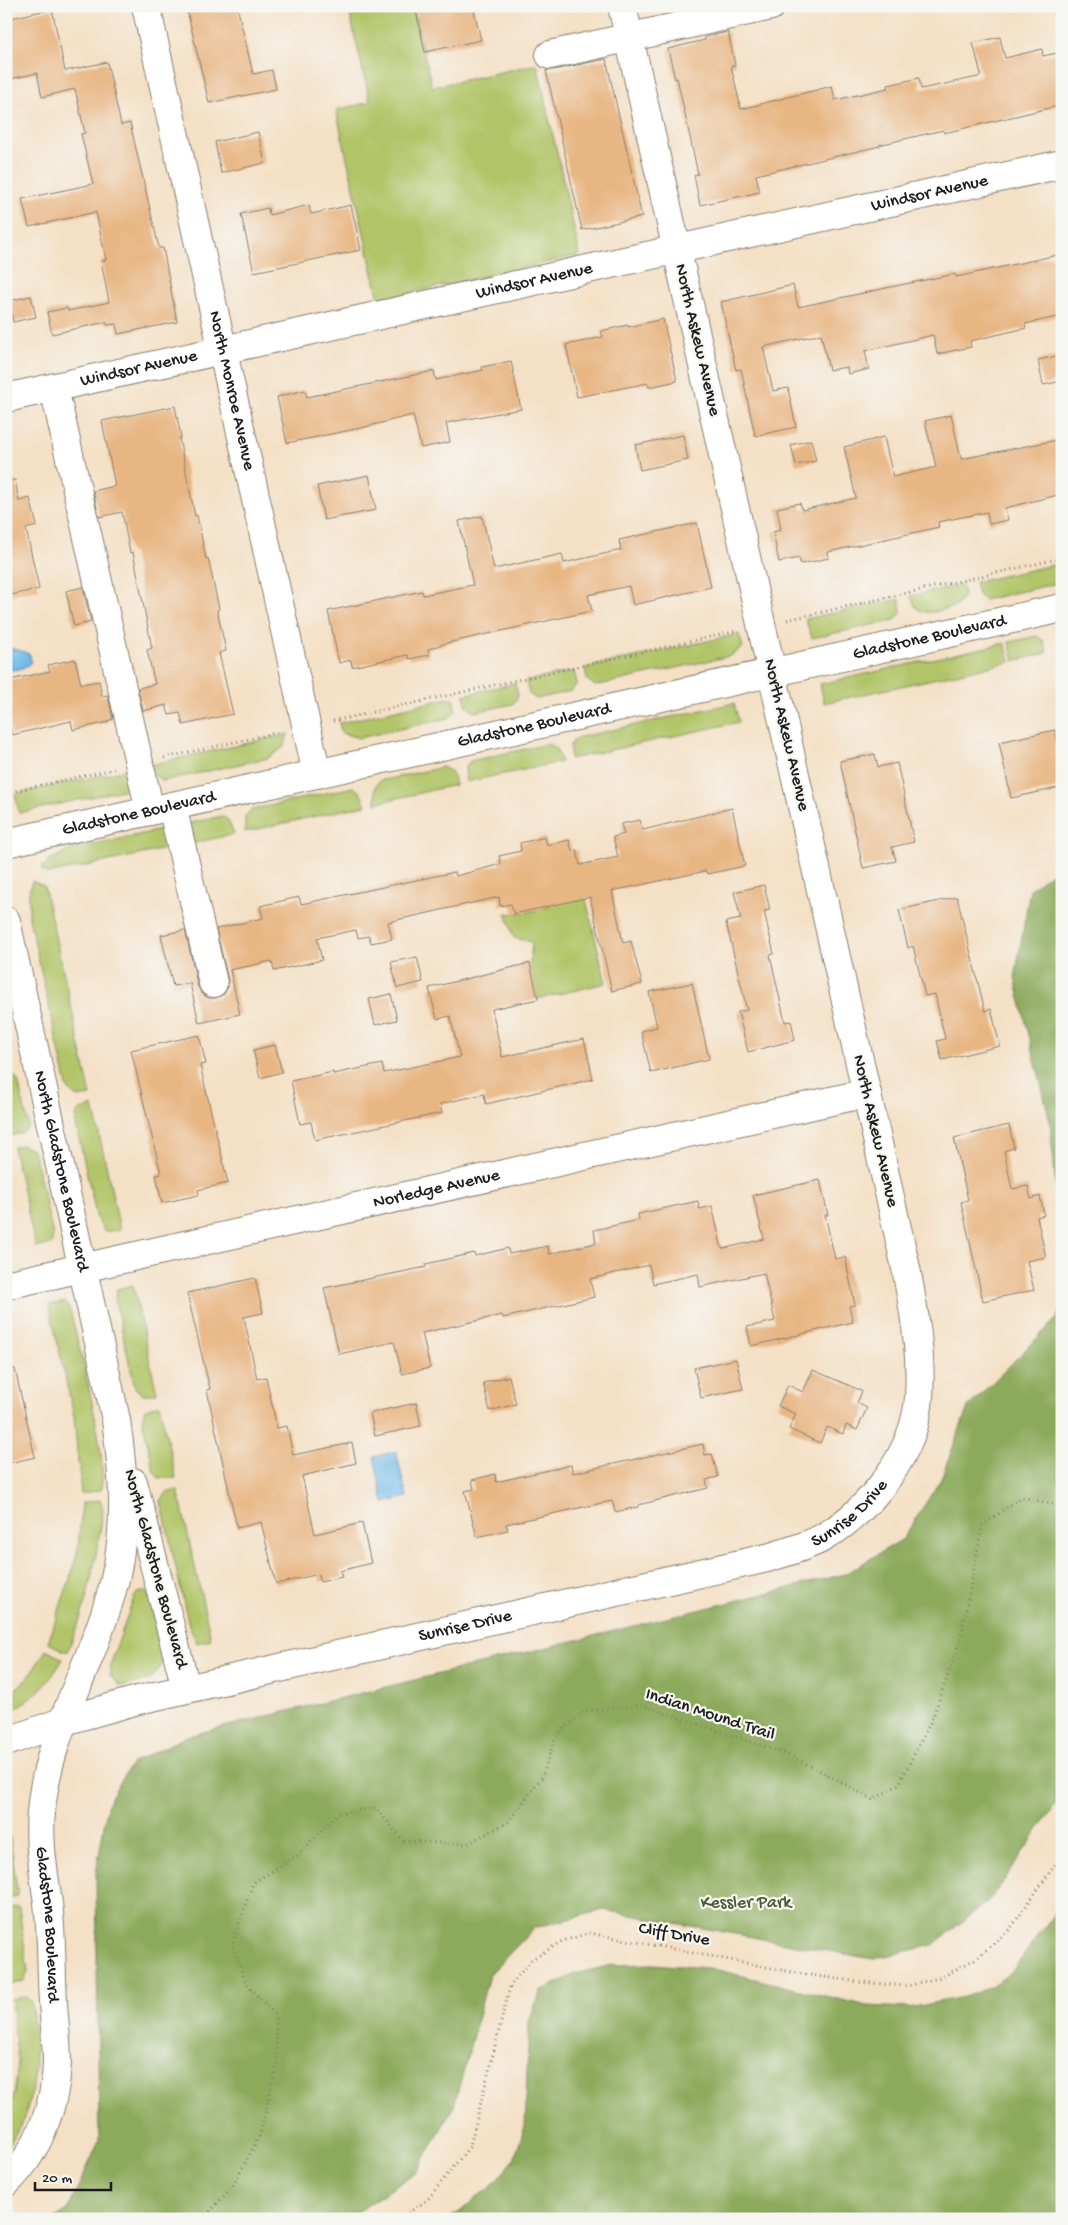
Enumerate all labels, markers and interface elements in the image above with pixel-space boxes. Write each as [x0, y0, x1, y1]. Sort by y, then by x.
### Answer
street label: Windsor Avenue [869, 170, 991, 216]
street label: Windsor Avenue [474, 258, 595, 304]
street label: North Askew Avenue [669, 262, 725, 419]
street label: North Monroe Avenue [204, 309, 260, 473]
street label: Windsor Avenue [78, 345, 200, 392]
street label: Gladstone Boulevard [851, 610, 1009, 665]
street label: North Askew Avenue [758, 657, 814, 814]
street label: Gladstone Boulevard [455, 698, 614, 753]
street label: Gladstone Boulevard [60, 786, 219, 841]
street label: North Askew Avenue [847, 1053, 903, 1210]
street label: North Gladstone Boulevard [29, 1069, 94, 1275]
street label: Norledge Avenue [371, 1165, 502, 1213]
street label: North Gladstone Boulevard [118, 1467, 192, 1672]
street label: Sunrise Drive [808, 1475, 893, 1552]
street label: Sunrise Drive [416, 1605, 515, 1647]
street label: Indian Mound Trail [643, 1684, 777, 1746]
street label: Gladstone Boulevard [30, 1846, 64, 2004]
park label: Kessler Park [701, 1893, 793, 1914]
street label: Cliff Drive [637, 1918, 712, 1952]
scale bar [35, 2160, 111, 2192]
text: 20 m [42, 2170, 72, 2188]

